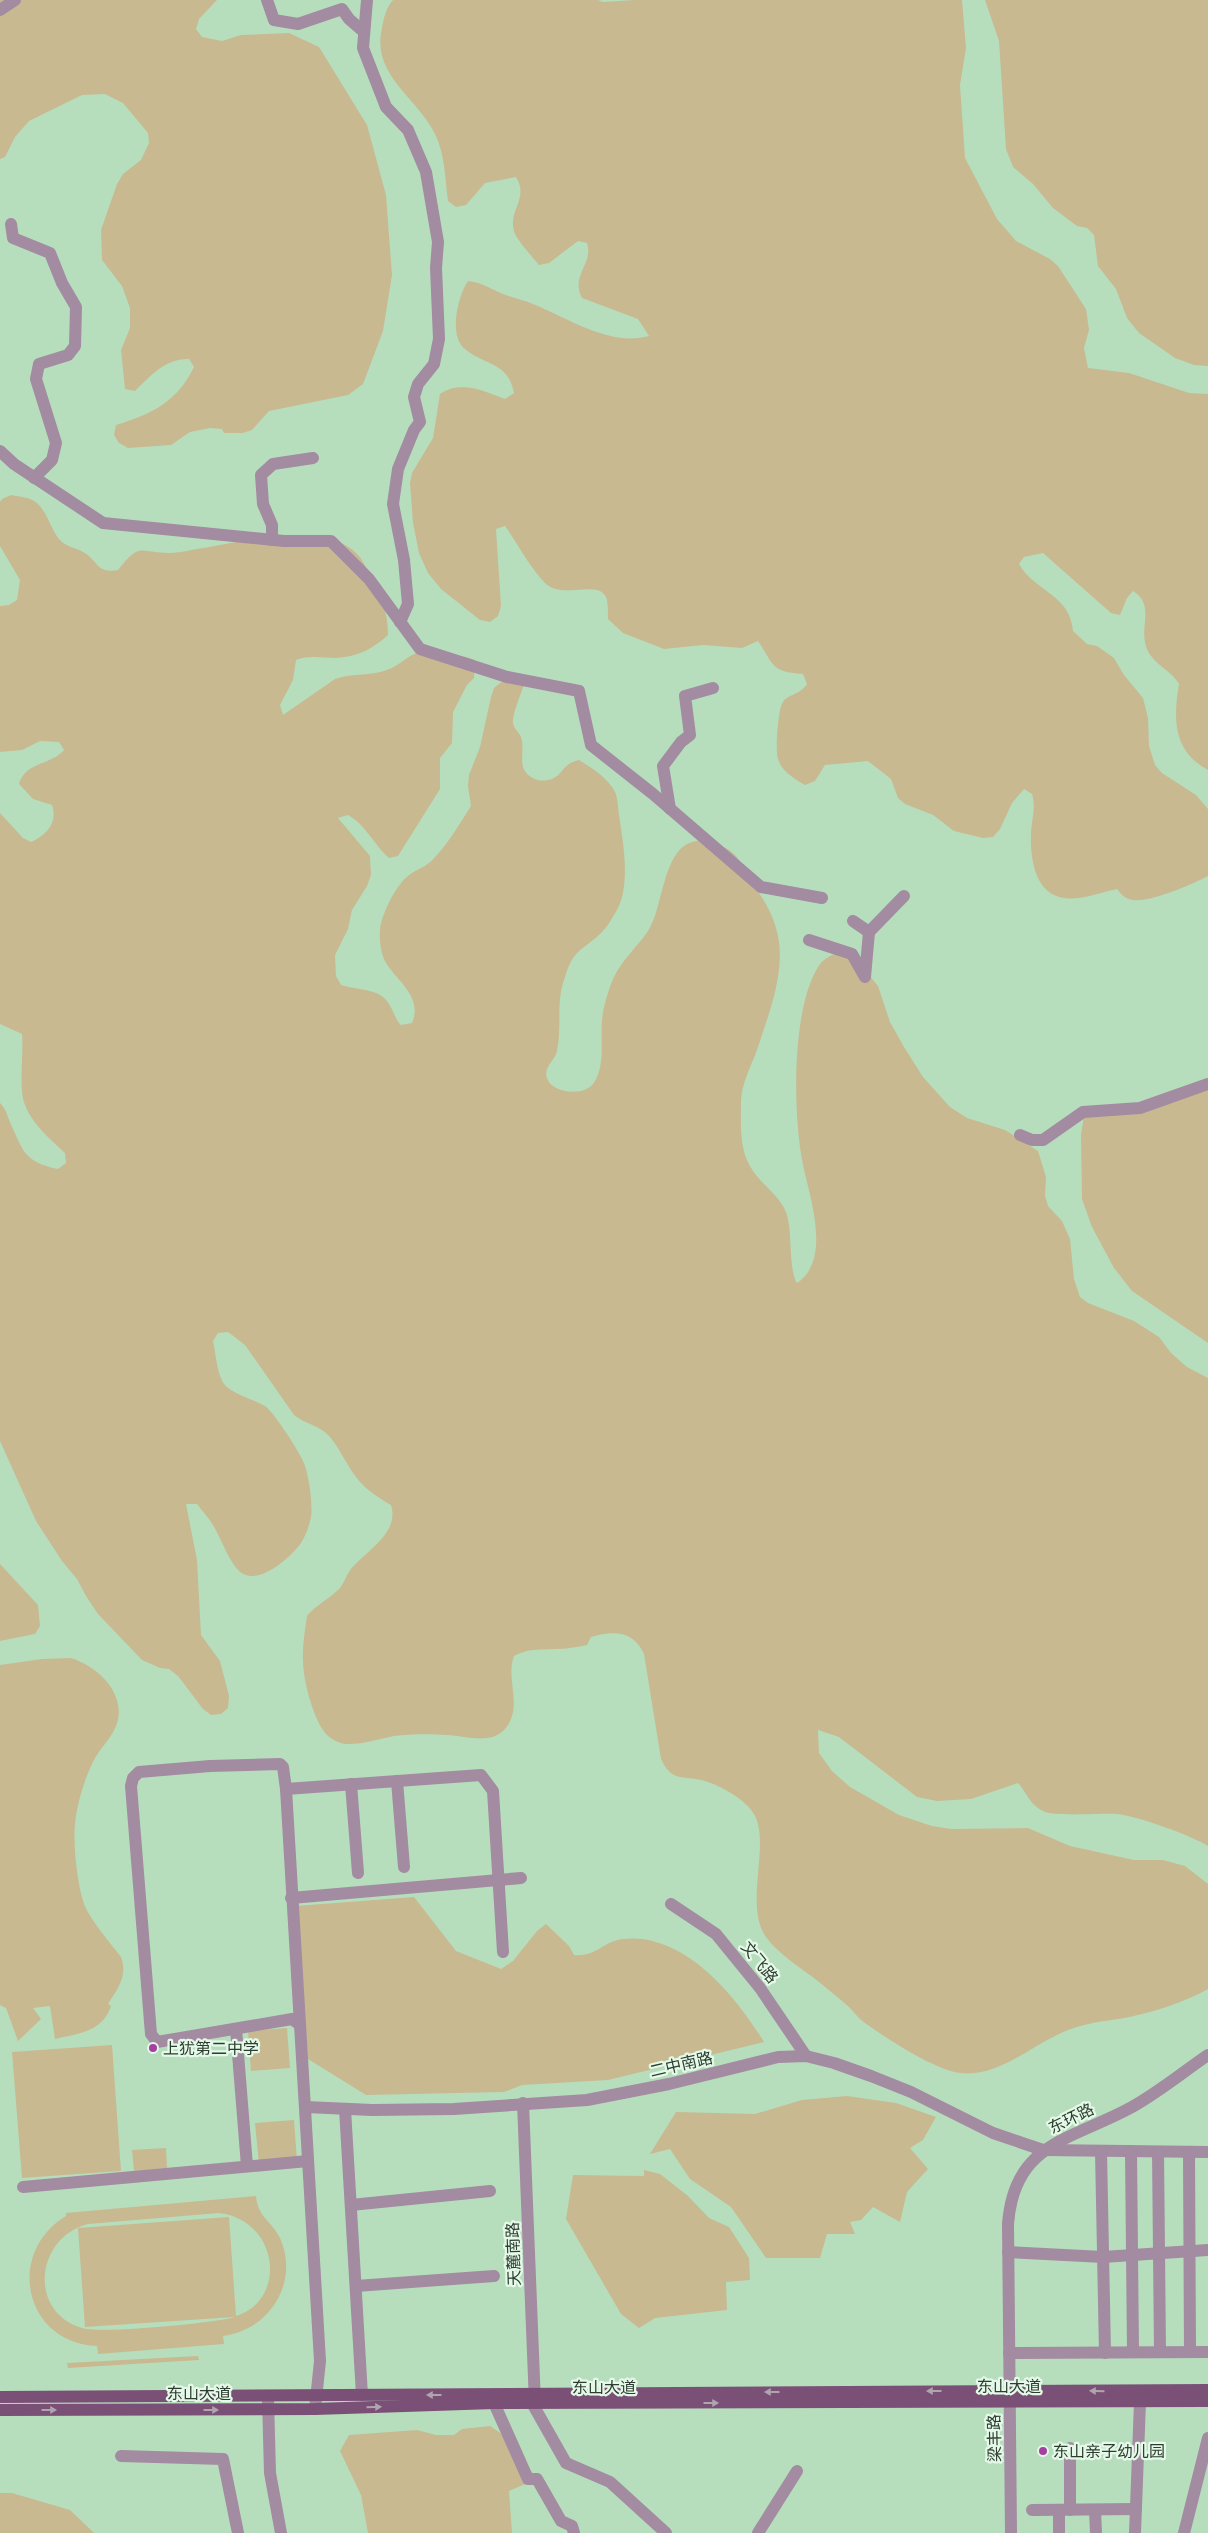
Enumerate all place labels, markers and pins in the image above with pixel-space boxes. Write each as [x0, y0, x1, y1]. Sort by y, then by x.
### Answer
place label: 上犹第二中学 [163, 2039, 259, 2058]
marker: 上犹第二中学 [147, 2042, 159, 2054]
place label: 东山亲子幼儿园 [1053, 2442, 1165, 2461]
marker: 东山亲子幼儿园 [1037, 2445, 1049, 2457]

